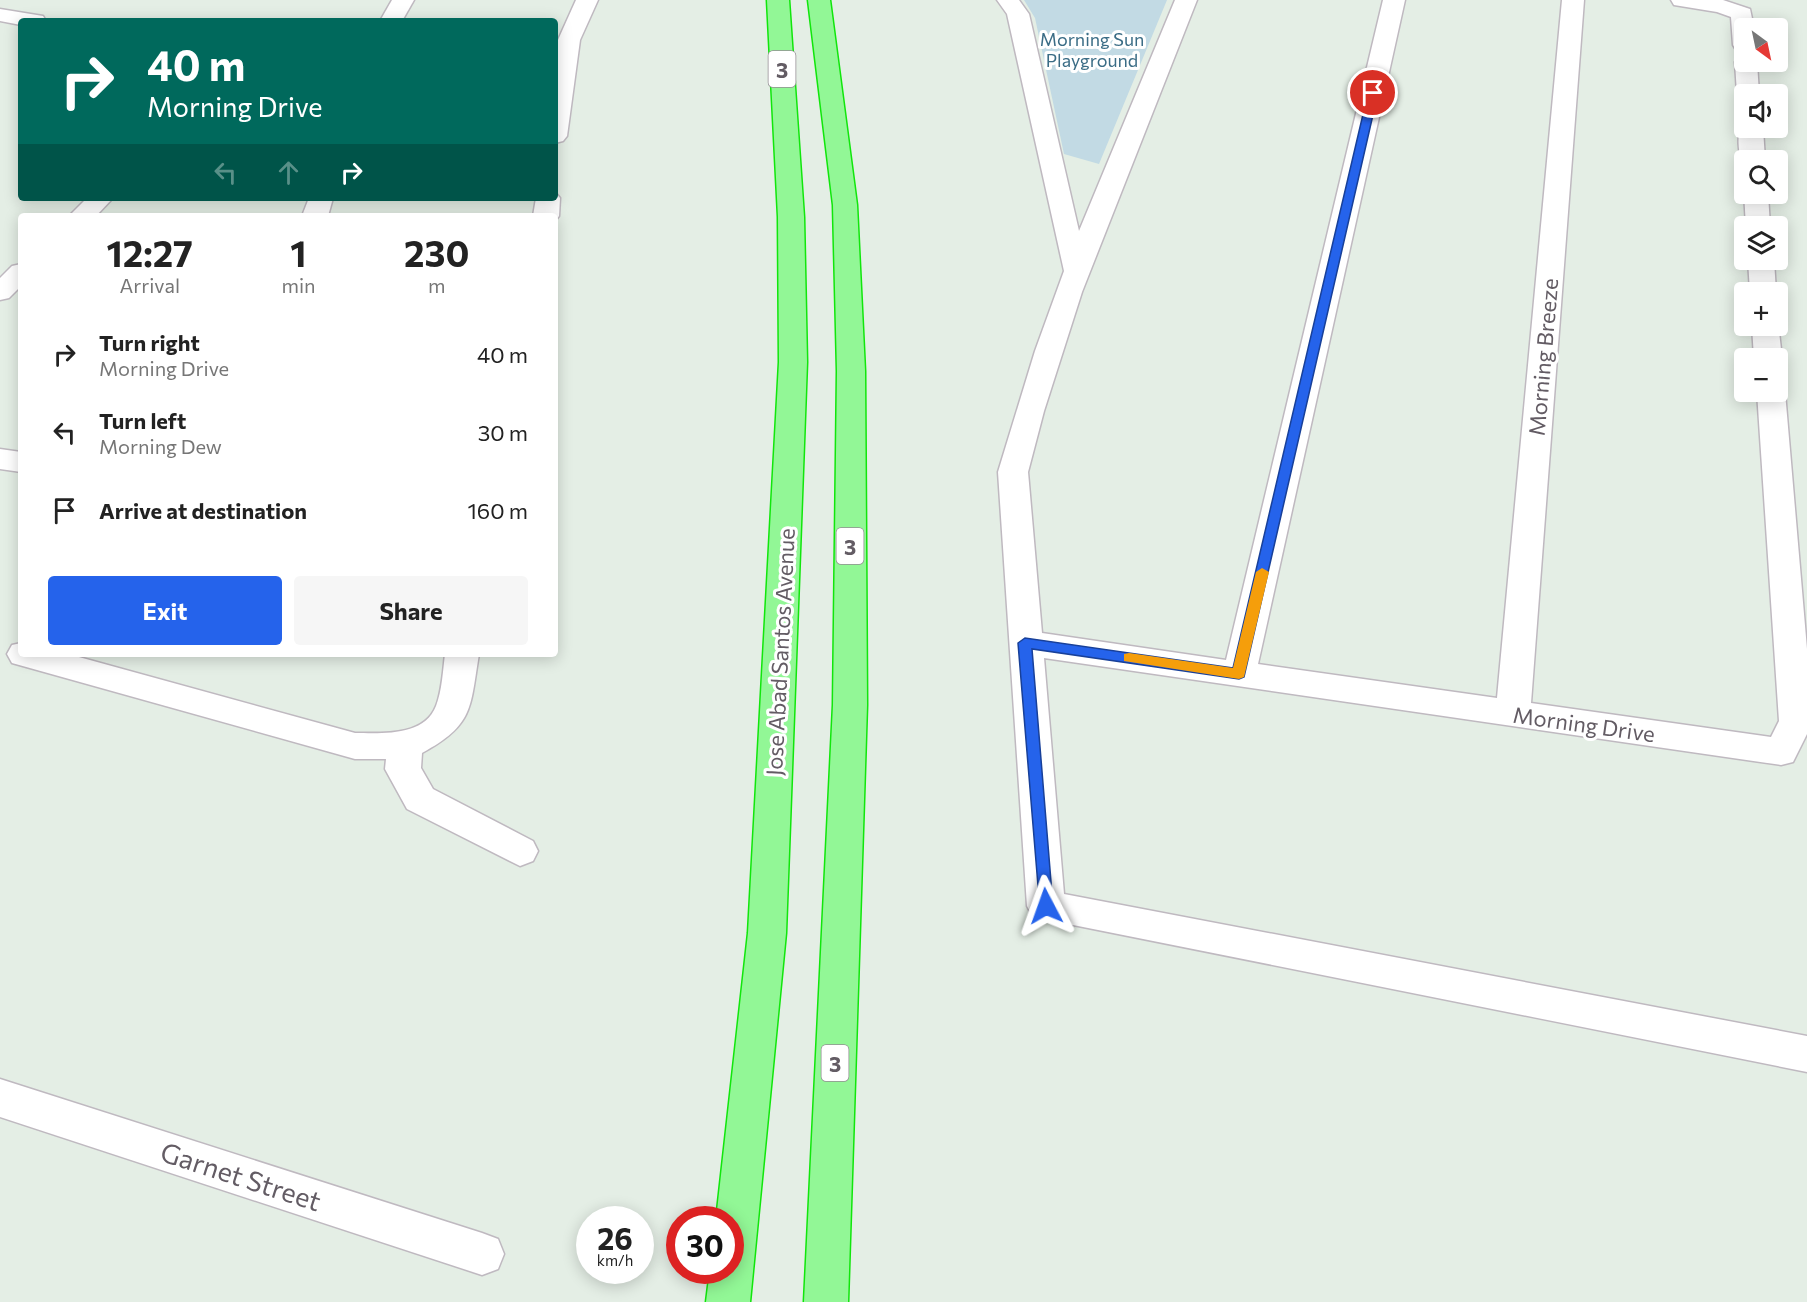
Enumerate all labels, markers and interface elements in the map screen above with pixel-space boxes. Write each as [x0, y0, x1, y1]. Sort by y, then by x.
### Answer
north arrow [1734, 18, 1788, 72]
map controls [1734, 18, 1788, 402]
park label: Morning Sun Playground [1040, 28, 1144, 71]
text: 40 m [147, 38, 245, 90]
icon: right [48, 42, 126, 120]
road number: 3 [768, 51, 796, 87]
pin [1347, 67, 1398, 118]
icon: arrive [1356, 76, 1389, 109]
button: sound [1734, 84, 1788, 138]
text: Morning Drive [147, 90, 323, 123]
button: search [1734, 150, 1788, 204]
icon: left [209, 156, 242, 189]
icon: ahead [272, 156, 305, 189]
icon: right [335, 156, 368, 189]
button: layers [1734, 216, 1788, 270]
text: 12:27 [107, 230, 193, 274]
text: 1 [290, 230, 307, 274]
text: 230 [404, 230, 469, 274]
text: Arrival [119, 273, 180, 297]
text: min [281, 273, 316, 297]
text: m [428, 273, 445, 297]
street label: Morning Breeze [1523, 277, 1563, 437]
button: + [1734, 282, 1788, 336]
text: Turn right [99, 329, 200, 356]
icon: right [48, 338, 81, 371]
text: 40 m [477, 341, 528, 368]
button: − [1734, 348, 1788, 402]
text: Morning Drive [99, 356, 229, 380]
text: Turn left [99, 407, 186, 434]
icon: left [48, 416, 81, 449]
text: 30 m [478, 419, 528, 446]
text: Morning Dew [99, 434, 222, 458]
icon: arrive [48, 494, 81, 527]
text: Arrive at destination [99, 497, 307, 524]
text: 160 m [467, 497, 528, 524]
street label: Jose Abad Santos Avenue [760, 527, 800, 777]
road number: 3 [836, 528, 864, 564]
button: Exit [48, 576, 282, 645]
button: Share [294, 576, 528, 645]
street label: Morning Drive [1511, 701, 1657, 747]
position arrow [1014, 874, 1078, 938]
road number: 3 [822, 1045, 848, 1081]
street label: Garnet Street [157, 1135, 325, 1217]
speed limit sign: 30 [666, 1206, 744, 1284]
text: 26 [597, 1219, 633, 1256]
text: km/h [597, 1251, 633, 1269]

